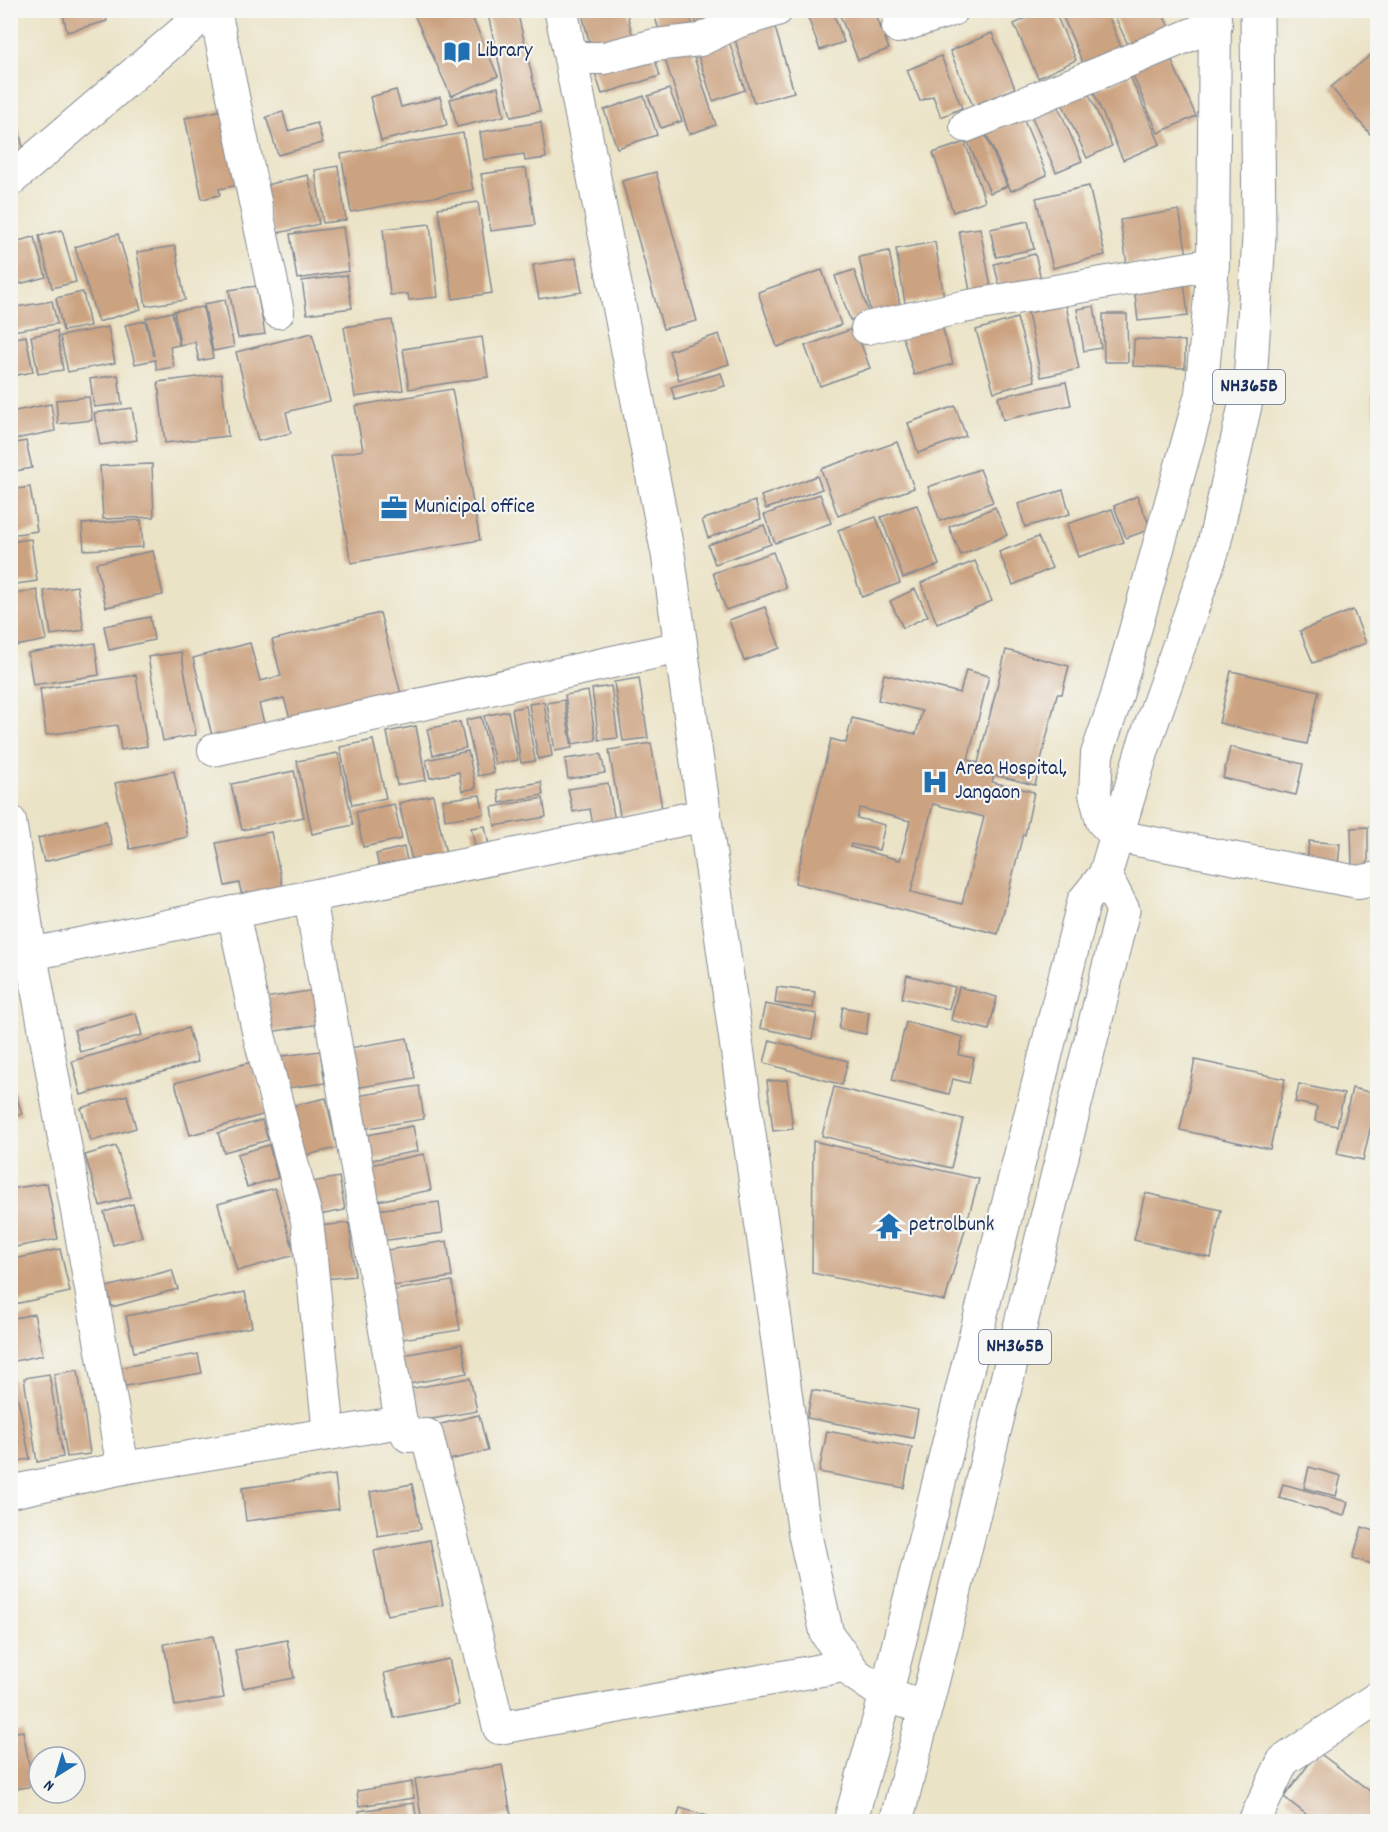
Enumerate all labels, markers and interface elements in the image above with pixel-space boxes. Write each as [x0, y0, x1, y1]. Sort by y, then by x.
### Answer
library icon: Library [442, 37, 472, 67]
place label: Library [477, 37, 533, 67]
road number: NH365B [1213, 370, 1285, 404]
office icon: Municipal office [379, 493, 409, 523]
place label: Municipal office [414, 493, 535, 523]
place label: Area Hospital, Jangaon [955, 755, 1067, 809]
hospital icon: Area Hospital, Jangaon [920, 767, 950, 797]
temple icon: petrolbunk [874, 1211, 904, 1241]
place label: petrolbunk [909, 1211, 994, 1241]
road number: NH365B [979, 1330, 1051, 1364]
north arrow [27, 1745, 87, 1805]
text: N [39, 1773, 60, 1797]

